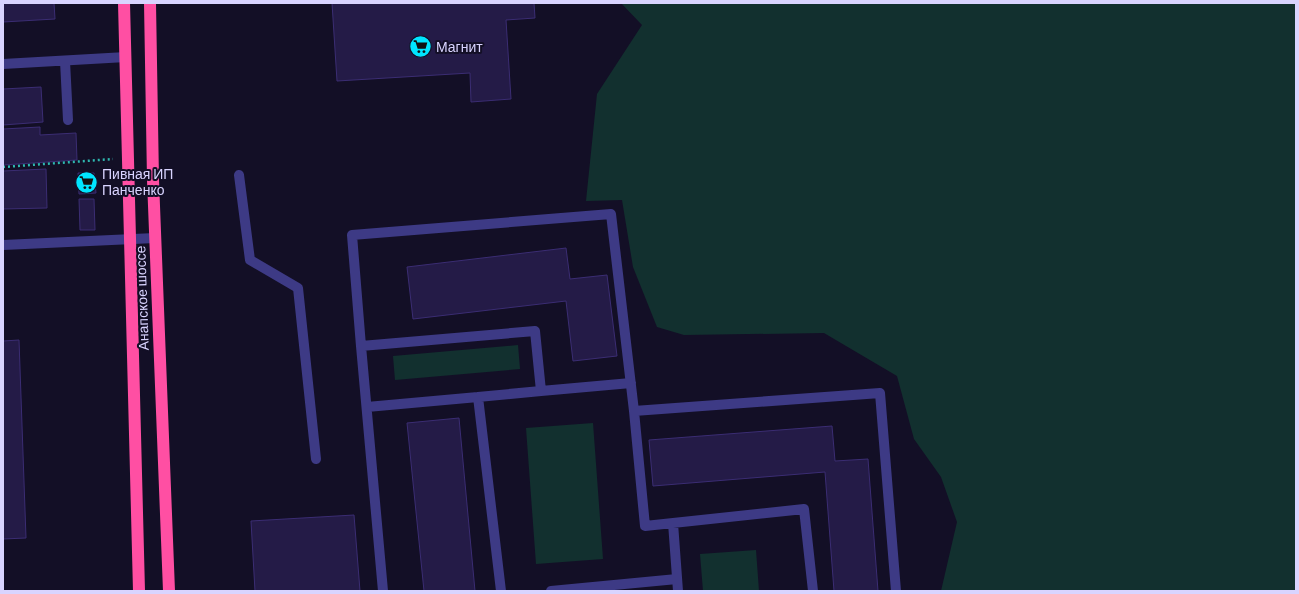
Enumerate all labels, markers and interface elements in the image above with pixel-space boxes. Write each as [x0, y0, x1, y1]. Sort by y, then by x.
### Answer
supermarket icon: Магнит [408, 34, 434, 60]
place label: Магнит [436, 38, 483, 55]
place label: Пивная ИП Панченко [102, 165, 173, 198]
supermarket icon: Пивная ИП Панченко [74, 169, 100, 195]
street label: Анапское шоссе [131, 245, 152, 351]

